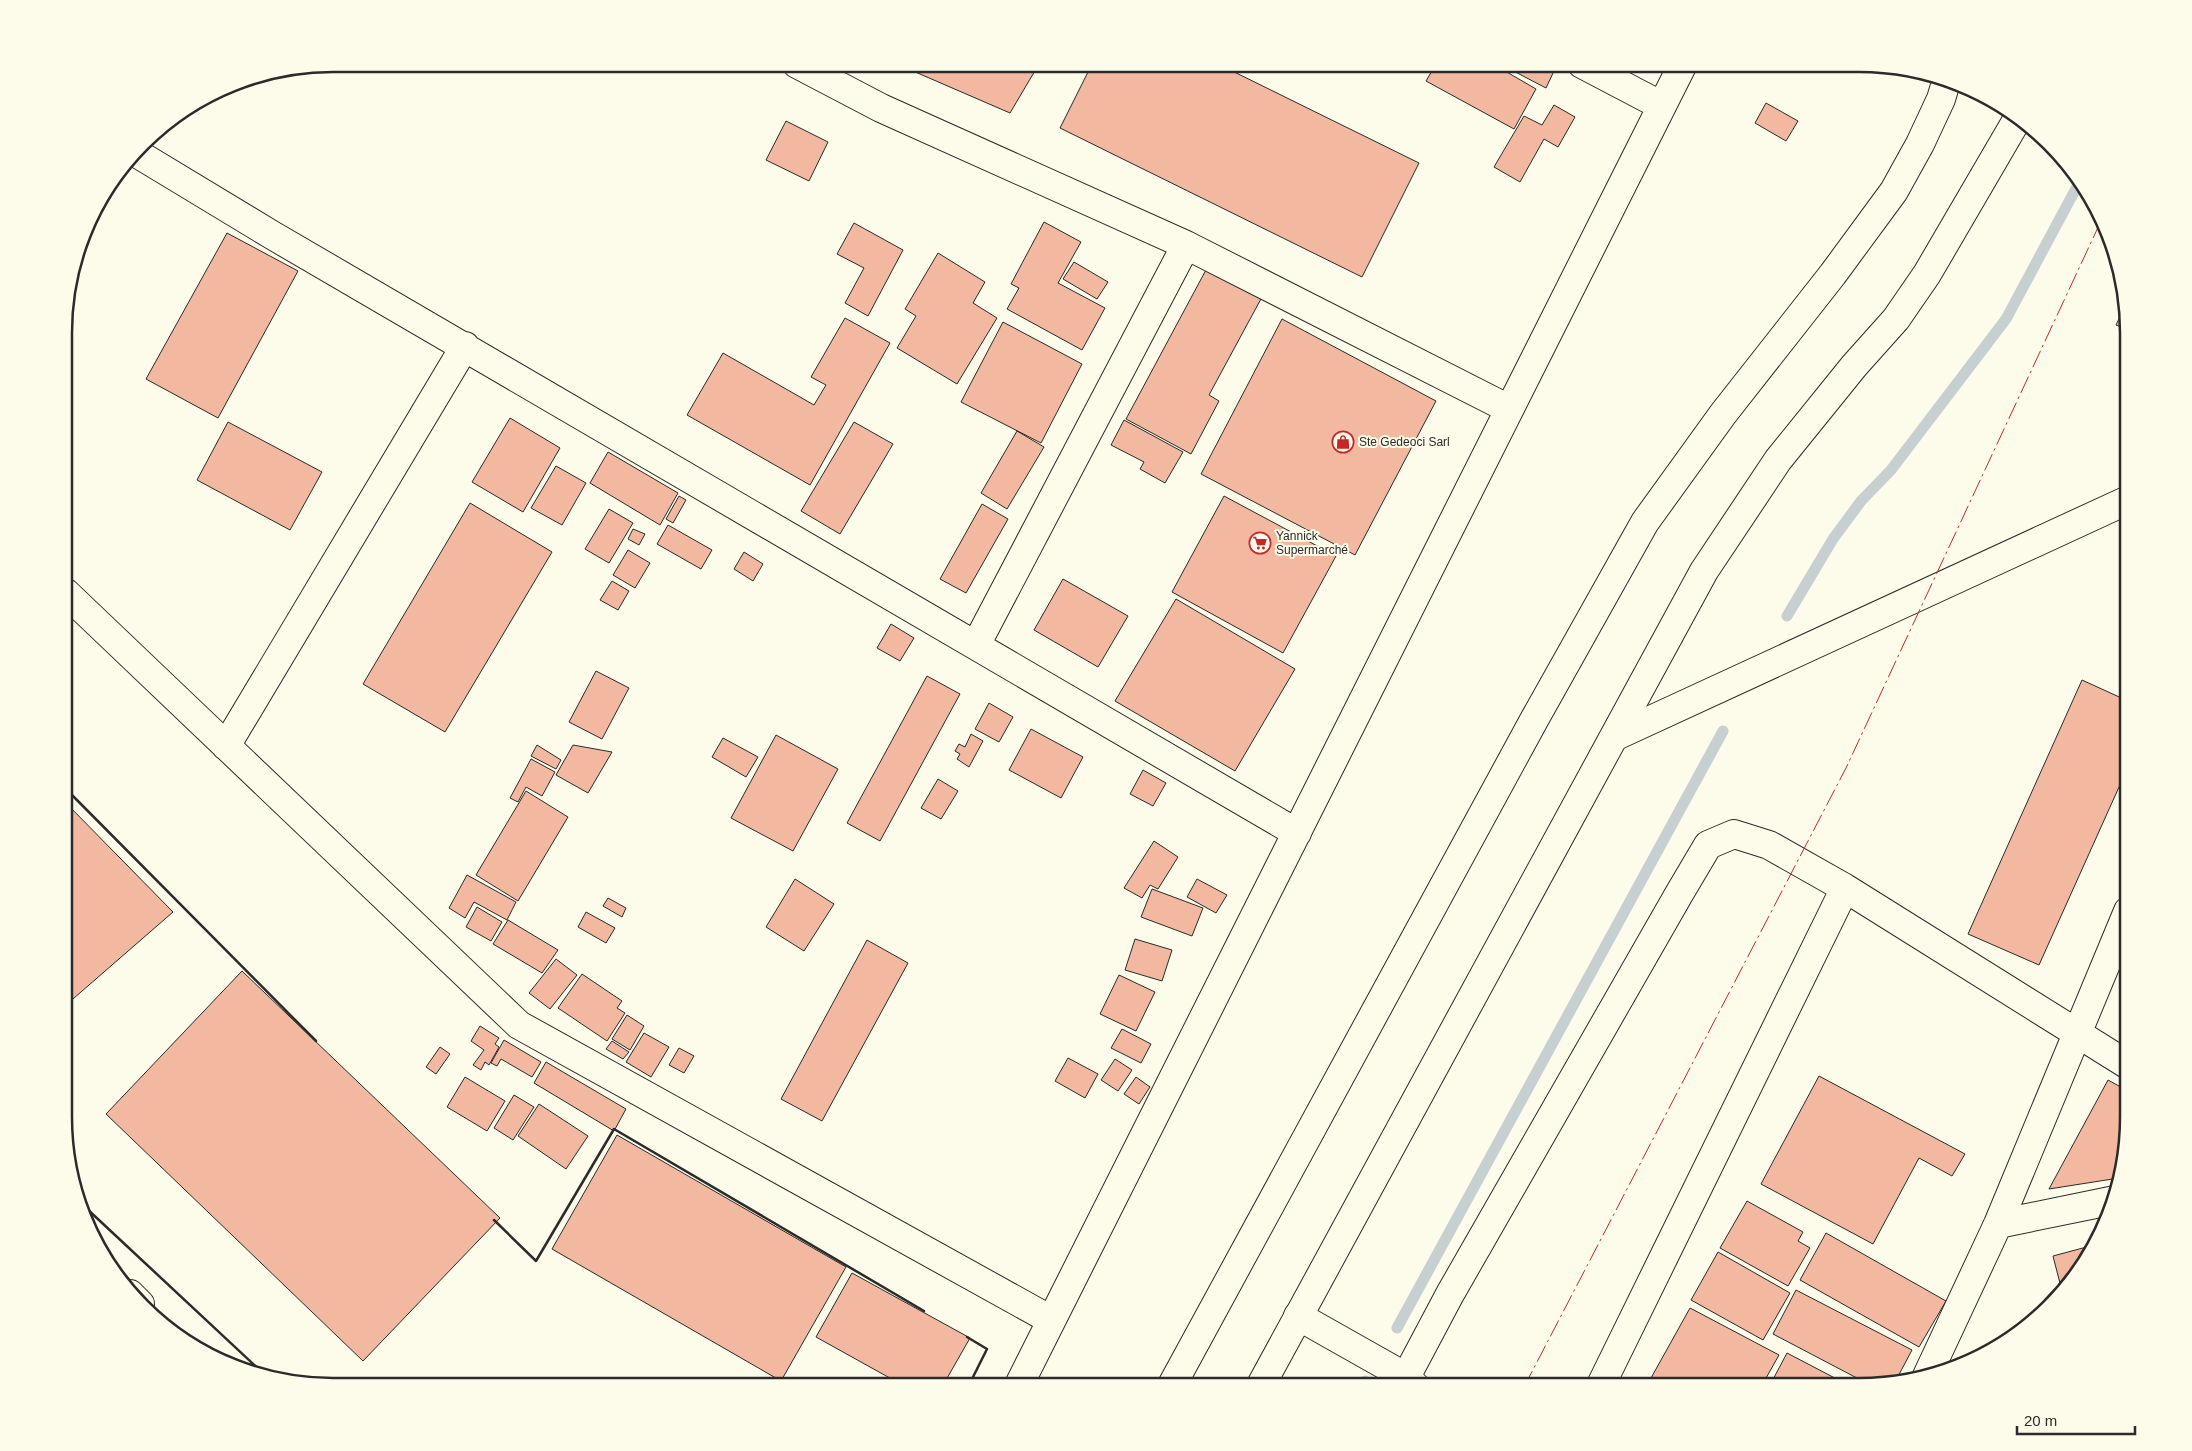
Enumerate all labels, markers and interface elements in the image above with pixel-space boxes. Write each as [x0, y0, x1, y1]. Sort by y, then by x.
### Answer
shop icon: Ste Gedeoci Sarl [1331, 430, 1355, 454]
place label: Ste Gedeoci Sarl [1359, 435, 1450, 449]
place label: Yannick Supermarché [1276, 529, 1348, 557]
supermarket icon: Yannick Supermarché [1248, 531, 1272, 555]
scale bar [2017, 1404, 2134, 1436]
text: 20 m [2024, 1412, 2057, 1429]

